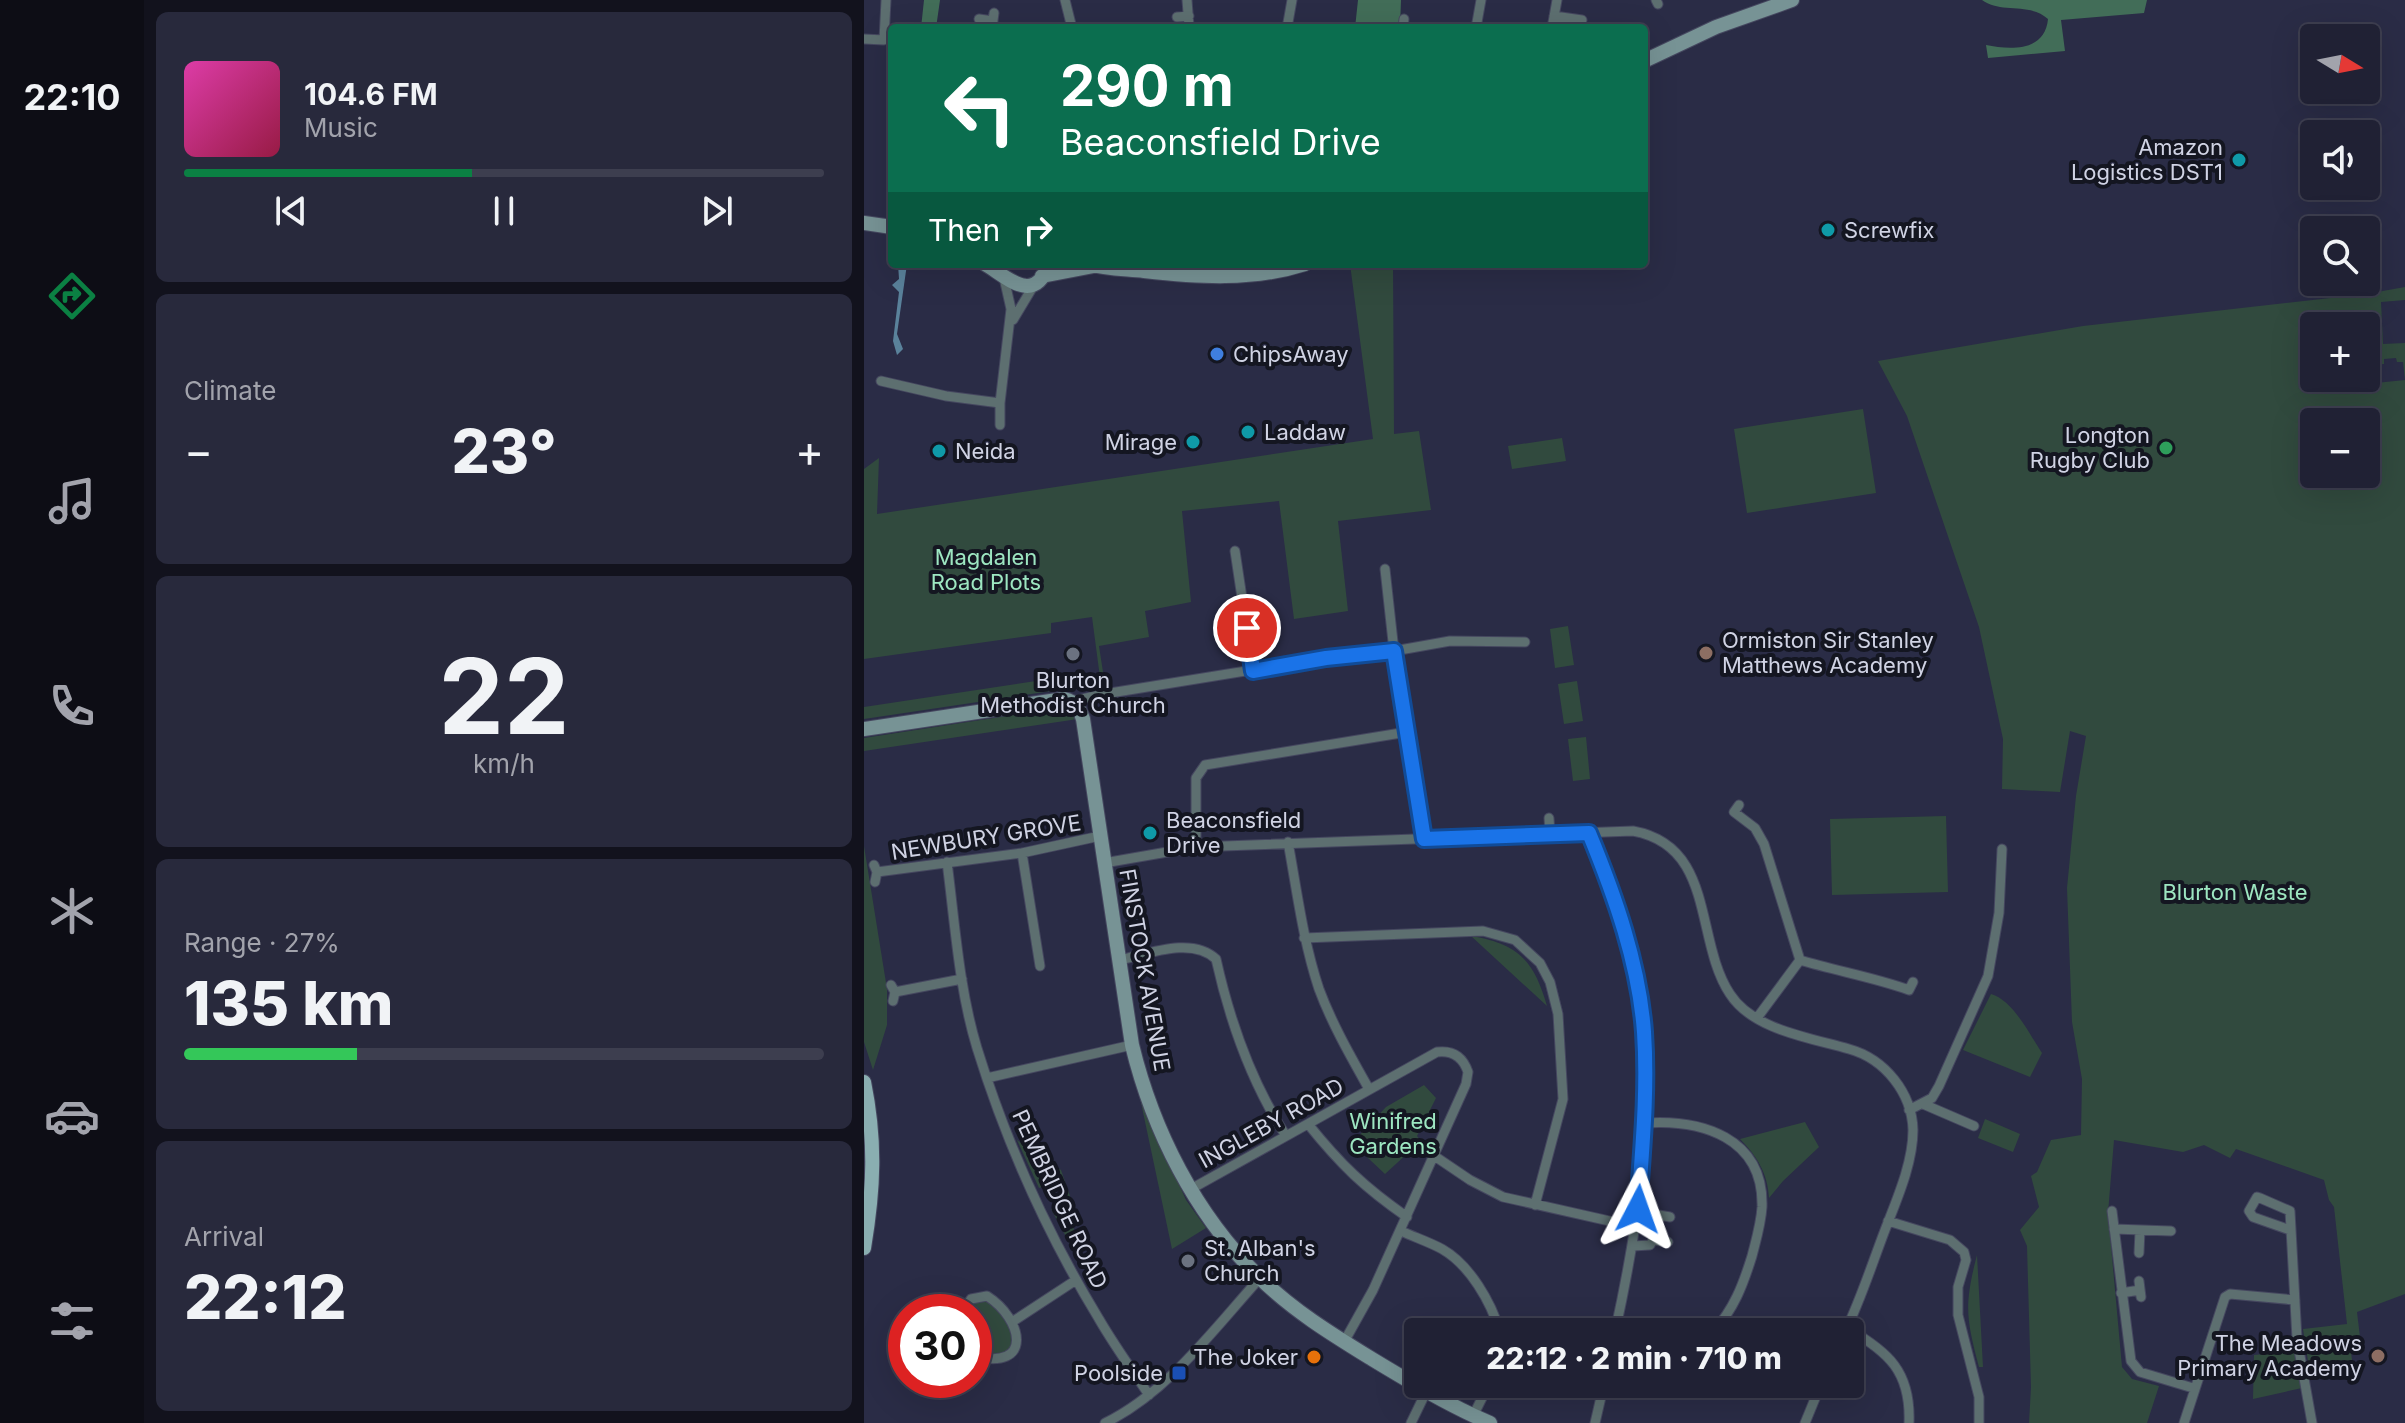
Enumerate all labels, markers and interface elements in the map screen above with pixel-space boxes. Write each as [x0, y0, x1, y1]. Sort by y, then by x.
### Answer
north arrow [2300, 24, 2380, 104]
map controls [2300, 24, 2380, 488]
text: 290 m [1060, 52, 1234, 120]
icon: left [928, 56, 1032, 160]
text: 22:10 [23, 75, 121, 119]
text: 104.6 FM [304, 76, 438, 112]
text: Music [304, 112, 378, 143]
text: Beaconsfield Drive [1060, 120, 1381, 164]
button: sound [2300, 120, 2380, 200]
place label: Amazon Logistics DST1 [2071, 134, 2223, 185]
marker: Amazon Logistics DST1 [2230, 151, 2248, 169]
icon: previous [269, 189, 313, 233]
icon: pause [482, 189, 526, 233]
icon: next [695, 189, 739, 233]
icon: right [1016, 208, 1060, 252]
text: Then [928, 212, 1000, 248]
button: search [2300, 216, 2380, 296]
place label: Screwfix [1844, 217, 1935, 243]
marker: Screwfix [1819, 221, 1837, 239]
icon: directions [44, 268, 100, 324]
button: + [2300, 312, 2380, 392]
place label: ChipsAway [1233, 341, 1349, 367]
marker: ChipsAway [1208, 345, 1226, 363]
text: Climate [184, 375, 276, 406]
button: − [2300, 408, 2380, 488]
text: 23° [451, 415, 557, 487]
place label: Laddaw [1264, 419, 1346, 445]
place label: Longton Rugby Club [2030, 422, 2150, 473]
marker: Laddaw [1239, 423, 1257, 441]
text: − [184, 424, 213, 478]
text: + [795, 424, 824, 478]
place label: Mirage [1105, 429, 1177, 455]
marker: Mirage [1184, 433, 1202, 451]
place label: Neida [955, 438, 1016, 464]
marker: Longton Rugby Club [2157, 439, 2175, 457]
marker: Neida [930, 442, 948, 460]
icon: music [44, 473, 100, 529]
park label: Magdalen Road Plots [931, 544, 1041, 595]
pin [1213, 594, 1281, 662]
icon: arrive [1225, 606, 1269, 650]
place label: Ormiston Sir Stanley Matthews Academy [1722, 627, 1934, 678]
text: 22 [438, 633, 570, 759]
marker: Ormiston Sir Stanley Matthews Academy [1697, 644, 1715, 662]
marker: Blurton Methodist Church [1064, 645, 1082, 663]
place label: Blurton Methodist Church [980, 667, 1166, 718]
icon: phone [44, 678, 100, 734]
text: km/h [473, 748, 535, 779]
place label: Beaconsfield Drive [1166, 807, 1301, 858]
street label: NEWBURY GROVE [889, 809, 1083, 865]
marker: Beaconsfield Drive [1141, 824, 1159, 842]
street label: FINSTOCK AVENUE [1114, 867, 1176, 1073]
park label: Blurton Waste [2162, 879, 2308, 905]
icon: climate [44, 883, 100, 939]
text: Range · 27% [184, 927, 340, 958]
text: 135 km [184, 967, 393, 1039]
street label: INGLEBY ROAD [1194, 1073, 1348, 1173]
icon: car [44, 1088, 100, 1144]
street label: PEMBRIDGE ROAD [1007, 1105, 1113, 1293]
park label: Winifred Gardens [1349, 1108, 1437, 1159]
position arrow [1596, 1167, 1680, 1251]
text: Arrival [184, 1221, 264, 1252]
place label: St. Alban's Church [1204, 1235, 1316, 1286]
marker: St. Alban's Church [1179, 1252, 1197, 1270]
text: 22:12 [184, 1261, 346, 1333]
icon: filters [44, 1293, 100, 1349]
speed limit sign: 30 [888, 1294, 992, 1398]
place label: The Meadows Primary Academy [2177, 1330, 2362, 1381]
text: 22:12 · 2 min · 710 m [1486, 1340, 1782, 1376]
place label: The Joker [1193, 1344, 1298, 1370]
marker: The Meadows Primary Academy [2369, 1347, 2387, 1365]
marker: The Joker [1305, 1348, 1323, 1366]
place label: Poolside [1074, 1360, 1163, 1386]
marker: Poolside [1170, 1364, 1188, 1382]

